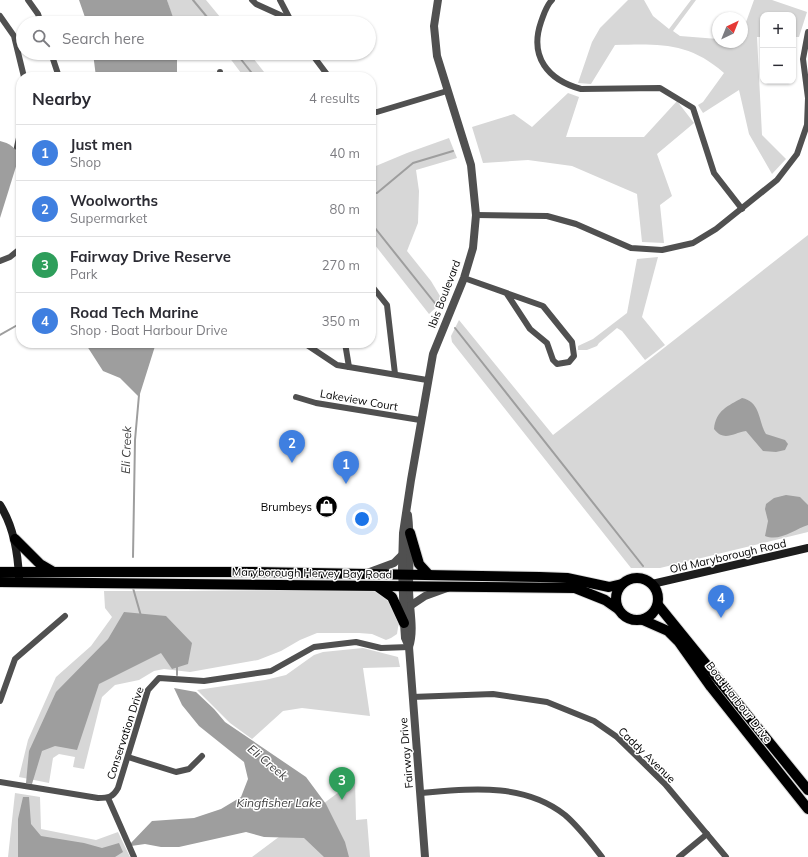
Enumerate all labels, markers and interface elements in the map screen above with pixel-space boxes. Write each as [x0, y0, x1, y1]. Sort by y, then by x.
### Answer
north arrow [712, 12, 748, 48]
map controls [760, 12, 796, 84]
button: + [760, 12, 796, 48]
search box [16, 16, 376, 60]
icon: search [30, 27, 52, 49]
text: Search here [62, 29, 144, 48]
button: − [760, 48, 796, 84]
text: Nearby [32, 88, 91, 109]
text: 4 results [309, 90, 360, 106]
text: Just men [70, 135, 132, 154]
text: 1 [41, 145, 49, 161]
text: 40 m [330, 145, 360, 161]
text: Shop [70, 154, 101, 170]
text: Woolworths [70, 191, 158, 210]
text: 2 [41, 201, 49, 217]
text: 80 m [330, 201, 360, 217]
text: Supermarket [70, 210, 147, 226]
text: Fairway Drive Reserve [70, 247, 231, 266]
text: 3 [41, 257, 49, 273]
text: 270 m [322, 257, 360, 273]
street label: Ibis Boulevard [425, 258, 463, 330]
text: Park [70, 266, 97, 282]
text: Road Tech Marine [70, 303, 198, 322]
text: 4 [41, 313, 49, 329]
text: 350 m [322, 313, 360, 329]
text: Shop · Boat Harbour Drive [70, 322, 227, 338]
street label: Lakeview Court [319, 386, 399, 414]
water label: Eli Creek [118, 425, 134, 474]
pin: 2 [279, 430, 305, 463]
pin: 1 [333, 451, 359, 484]
shop icon: Brumbeys [314, 494, 340, 520]
place label: Brumbeys [261, 500, 312, 514]
your location [352, 509, 372, 529]
street label: Old Maryborough Road [668, 536, 788, 576]
street label: Maryborough Hervey Bay Road [232, 565, 392, 581]
pin: 4 [708, 585, 734, 618]
street label: Boat Harbour Drive [703, 659, 775, 745]
street label: Conservation Drive [103, 685, 147, 781]
street label: Fairway Drive [396, 717, 416, 789]
street label: Caddy Avenue [615, 724, 679, 786]
water label: Eli Creek [245, 741, 292, 784]
pin: 3 [329, 767, 355, 800]
water label: Kingfisher Lake [237, 795, 322, 810]

